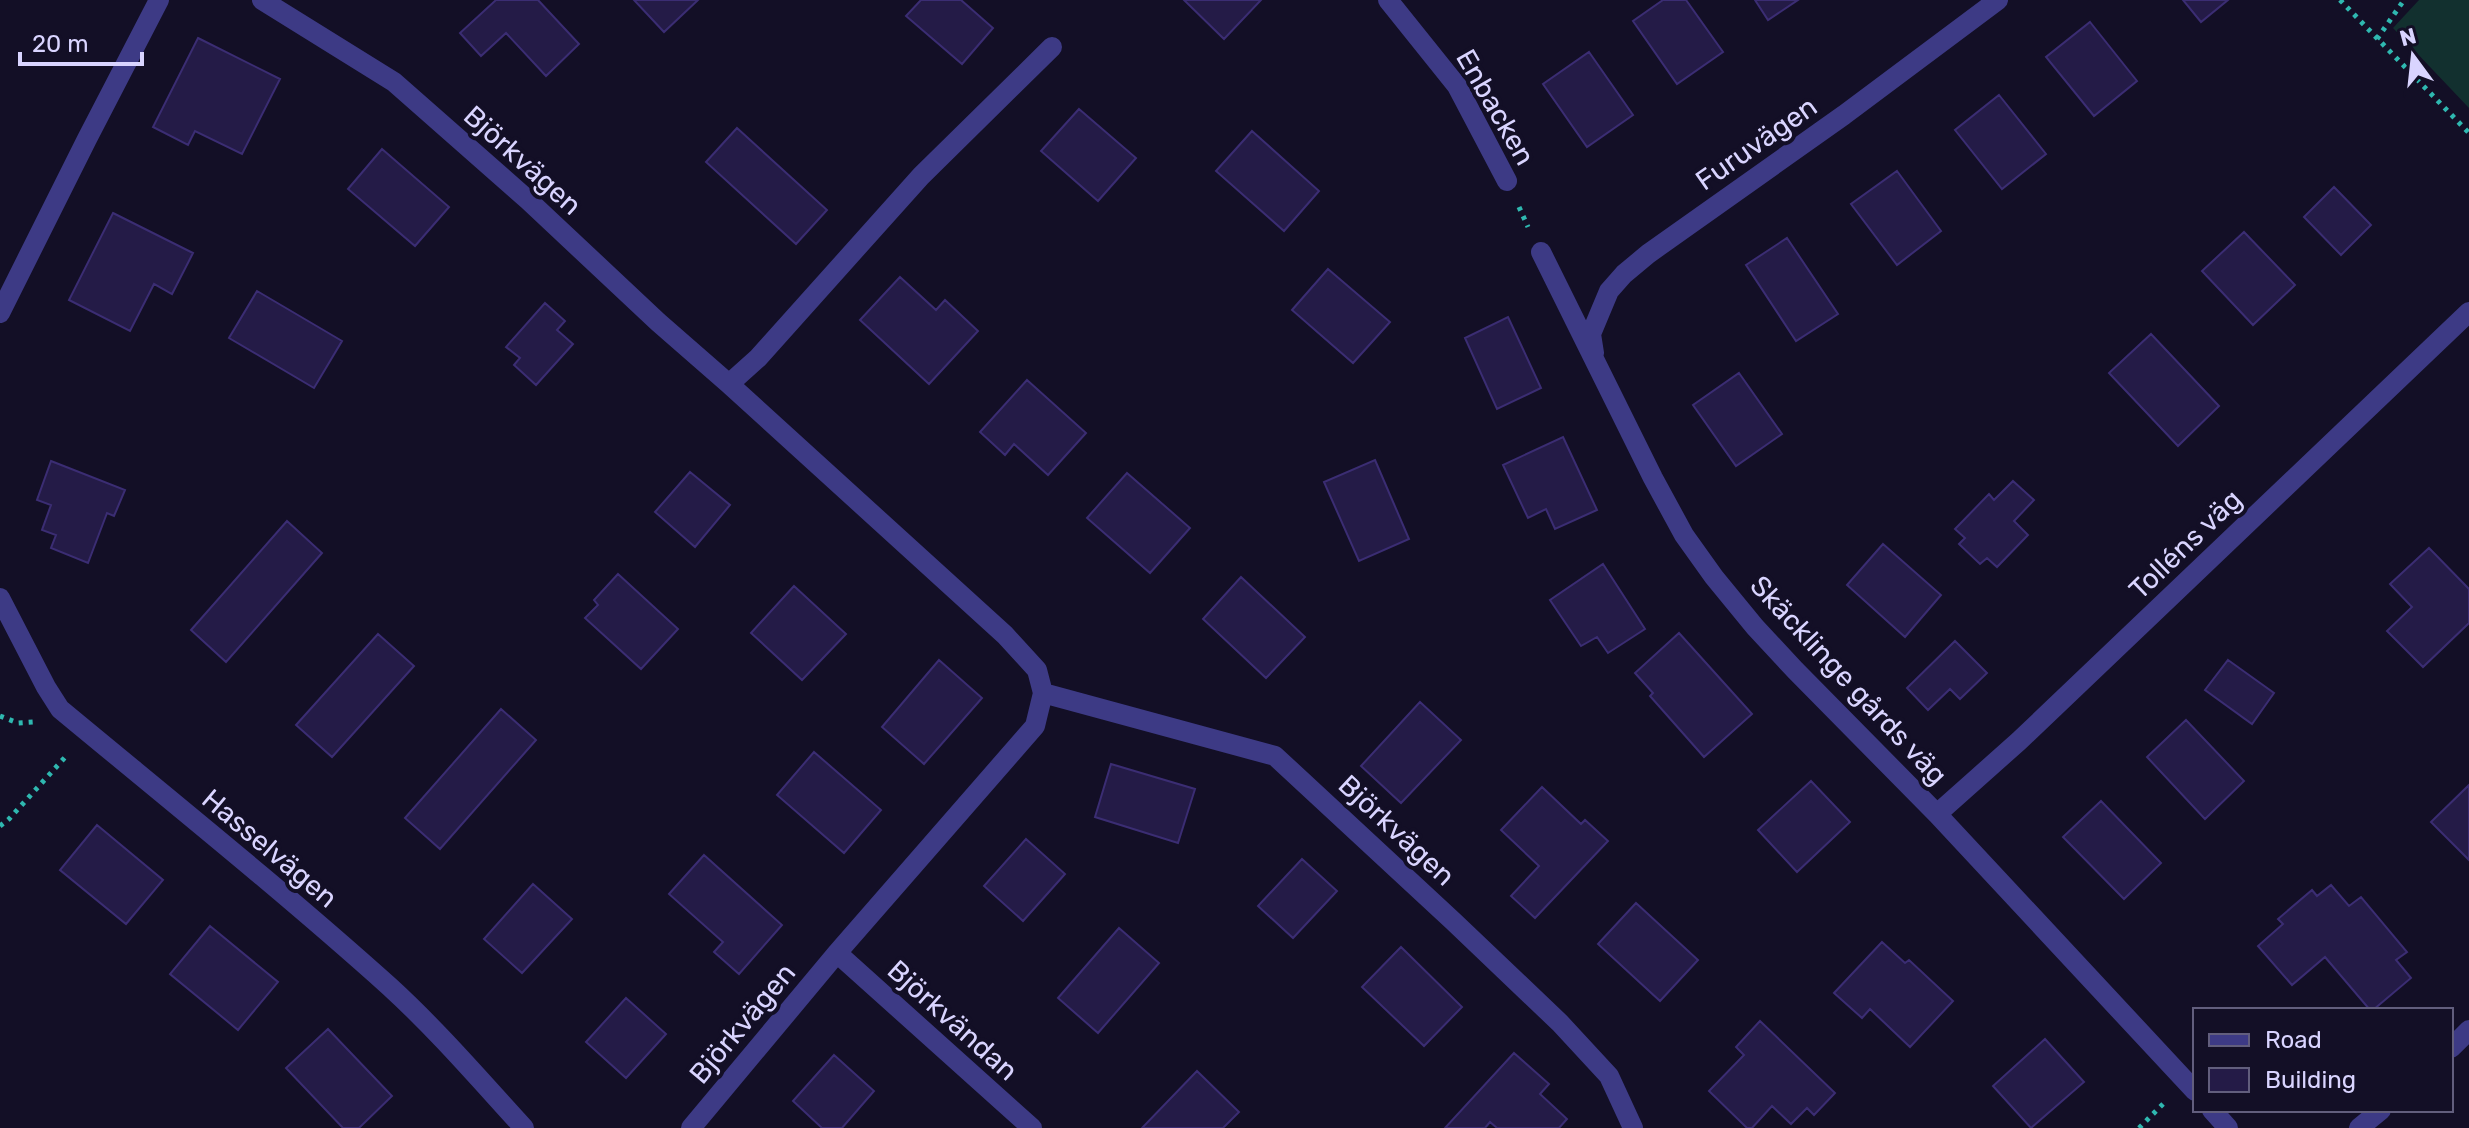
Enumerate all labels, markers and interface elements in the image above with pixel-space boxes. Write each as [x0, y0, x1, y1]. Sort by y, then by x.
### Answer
scale bar [20, 16, 142, 66]
north arrow [2373, 16, 2453, 96]
text: N [2397, 22, 2419, 52]
text: 20 m [32, 30, 89, 58]
street label: Enbacken [1449, 44, 1542, 171]
street label: Furuvägen [1689, 90, 1823, 197]
street label: Björkvägen [457, 99, 588, 222]
street label: Tolléns väg [2122, 483, 2248, 606]
street label: Skäcklinge gårds väg [1743, 569, 1954, 792]
street label: Björkvägen [1332, 768, 1462, 892]
street label: Hasselvägen [195, 782, 344, 914]
street label: Björkvändan [881, 953, 1024, 1087]
street label: Björkvägen [683, 957, 802, 1090]
legend [2193, 1008, 2453, 1112]
text: Road [2265, 1026, 2322, 1054]
text: Building [2265, 1066, 2356, 1094]

